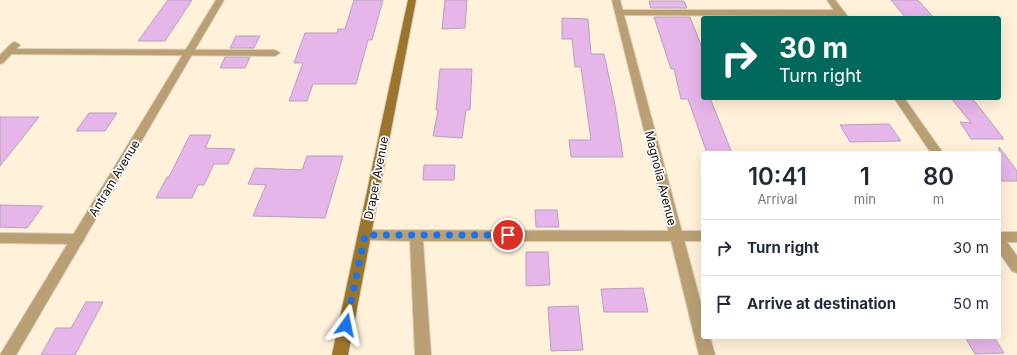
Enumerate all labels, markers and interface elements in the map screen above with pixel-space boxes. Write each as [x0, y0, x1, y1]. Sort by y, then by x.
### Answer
text: 30 m [779, 31, 848, 65]
icon: right [713, 32, 765, 84]
text: Turn right [779, 65, 862, 86]
street label: Magnolia Avenue [642, 129, 680, 227]
street label: Draper Avenue [361, 135, 391, 221]
street label: Antram Avenue [85, 137, 143, 219]
text: 10:41 [748, 162, 807, 191]
text: 1 [860, 162, 870, 191]
text: 80 [923, 162, 954, 191]
text: Arrival [757, 191, 797, 207]
text: min [854, 191, 876, 207]
text: m [933, 191, 944, 207]
pin [491, 218, 525, 252]
icon: arrive [497, 224, 519, 246]
icon: right [713, 237, 735, 259]
text: Turn right [747, 238, 819, 257]
text: 30 m [953, 238, 989, 257]
icon: arrive [713, 293, 735, 315]
text: Arrive at destination [747, 294, 896, 313]
text: 50 m [953, 294, 989, 313]
position arrow [325, 304, 367, 346]

